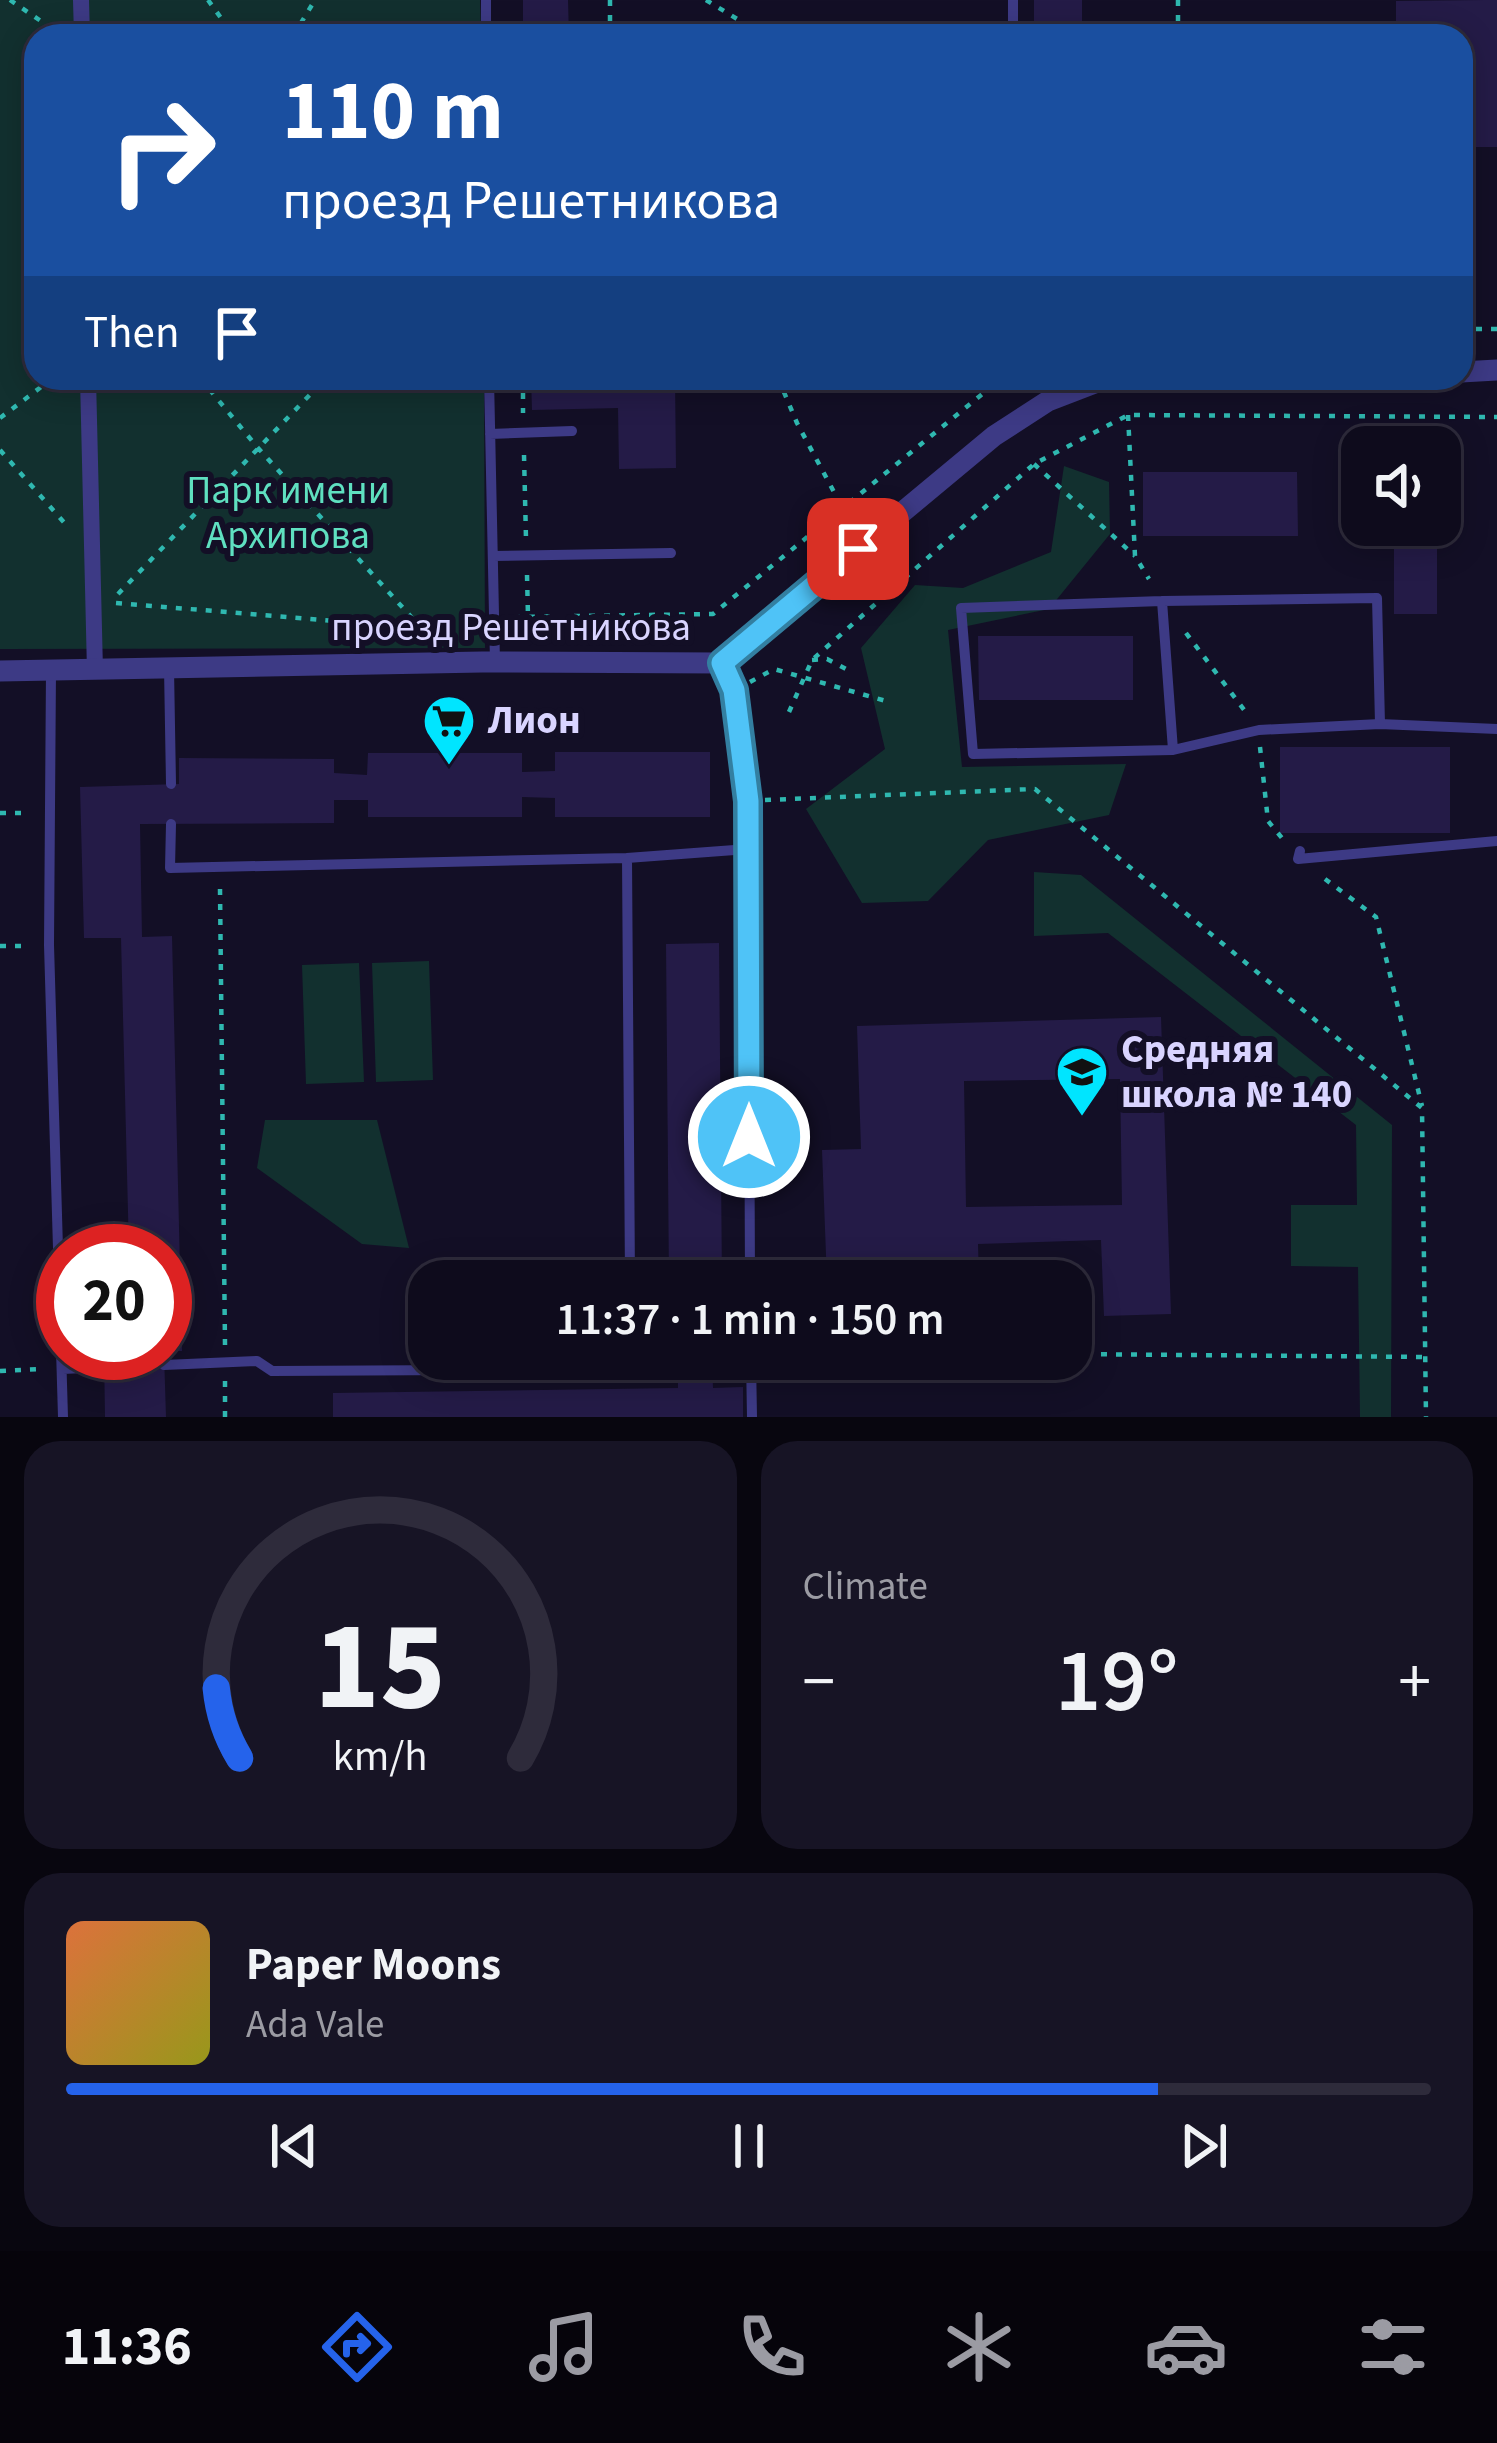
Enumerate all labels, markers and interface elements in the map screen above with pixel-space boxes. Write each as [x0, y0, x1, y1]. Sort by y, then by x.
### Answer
text: 110 m [282, 52, 504, 172]
icon: right [84, 72, 240, 228]
text: проезд Решетникова [282, 163, 780, 240]
icon: arrive [204, 300, 270, 366]
text: Then [84, 301, 180, 365]
map controls [1341, 426, 1461, 546]
button: sound [1341, 426, 1461, 546]
park label: Парк имени Архипова [186, 463, 390, 564]
pin [807, 498, 909, 600]
icon: arrive [825, 516, 891, 582]
street label: проезд Решетникова [331, 600, 691, 656]
supermarket icon: Лион [421, 693, 477, 767]
place label: Лион [487, 693, 581, 749]
place label: Средняя школа № 140 [1121, 1022, 1352, 1123]
school or university icon: Средняя школа № 140 [1054, 1044, 1110, 1118]
position arrow [686, 1074, 812, 1200]
speed limit sign: 20 [36, 1224, 192, 1380]
text: 11:37 · 1 min · 150 m [556, 1288, 944, 1352]
text: Climate [803, 1559, 928, 1615]
text: 15 [314, 1579, 446, 1757]
text: 19° [1055, 1618, 1179, 1746]
text: − [803, 1635, 835, 1729]
text: + [1398, 1635, 1431, 1729]
text: km/h [333, 1726, 428, 1787]
text: Paper Moons [246, 1933, 501, 1997]
text: Ada Vale [246, 1997, 384, 2053]
icon: previous [261, 2113, 327, 2179]
icon: pause [716, 2113, 782, 2179]
icon: next [1171, 2113, 1237, 2179]
icon: directions [315, 2305, 399, 2389]
icon: music [522, 2305, 606, 2389]
icon: phone [730, 2305, 814, 2389]
icon: climate [937, 2305, 1021, 2389]
icon: car [1144, 2305, 1228, 2389]
icon: filters [1351, 2305, 1435, 2389]
text: 11:36 [62, 2309, 192, 2386]

